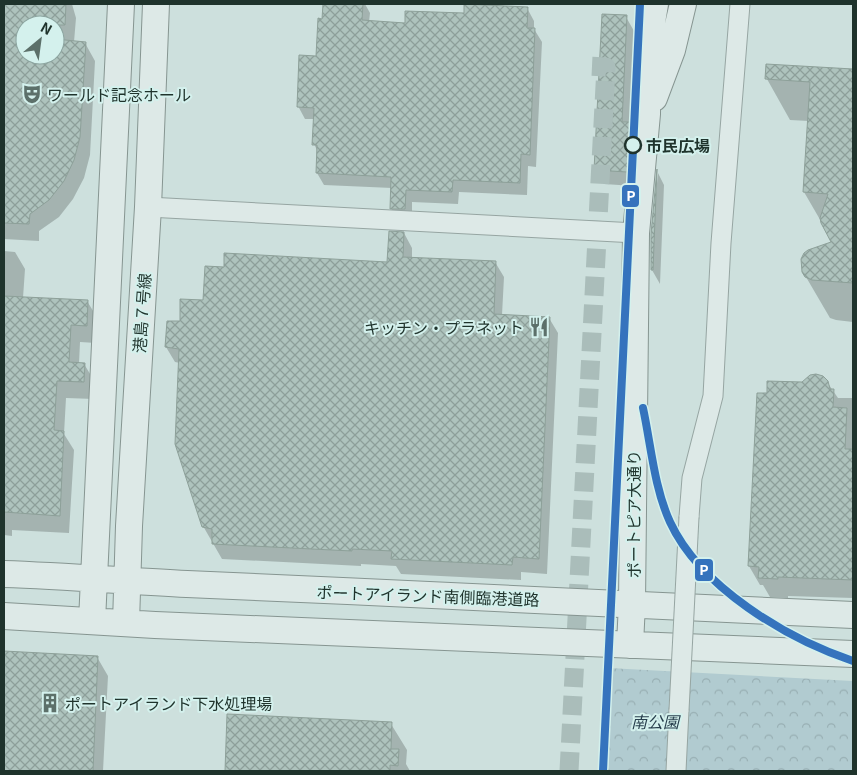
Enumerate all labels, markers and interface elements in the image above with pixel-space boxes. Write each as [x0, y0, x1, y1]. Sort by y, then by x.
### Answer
north arrow [15, 15, 65, 65]
text: N [37, 16, 56, 39]
place label: ワールド記念ホール [47, 82, 191, 106]
theatre icon: ワールド記念ホール [21, 83, 43, 105]
place label: 市民広場 [646, 133, 710, 157]
marker: 市民広場 [624, 136, 642, 154]
line badge: P [621, 184, 640, 208]
text: P [626, 185, 636, 205]
street label: 港島７号線 [126, 272, 156, 354]
place label: キッチン・プラネット [364, 315, 524, 339]
restaurant icon: キッチン・プラネット [528, 316, 550, 338]
street label: ポートピア大通り [621, 450, 645, 578]
line badge: P [694, 558, 714, 582]
text: P [699, 559, 709, 579]
street label: ポートアイランド南側臨港道路 [316, 579, 540, 611]
place label: ポートアイランド下水処理場 [65, 691, 272, 715]
building icon: ポートアイランド下水処理場 [39, 692, 61, 714]
park label: 南公園 [631, 709, 681, 733]

